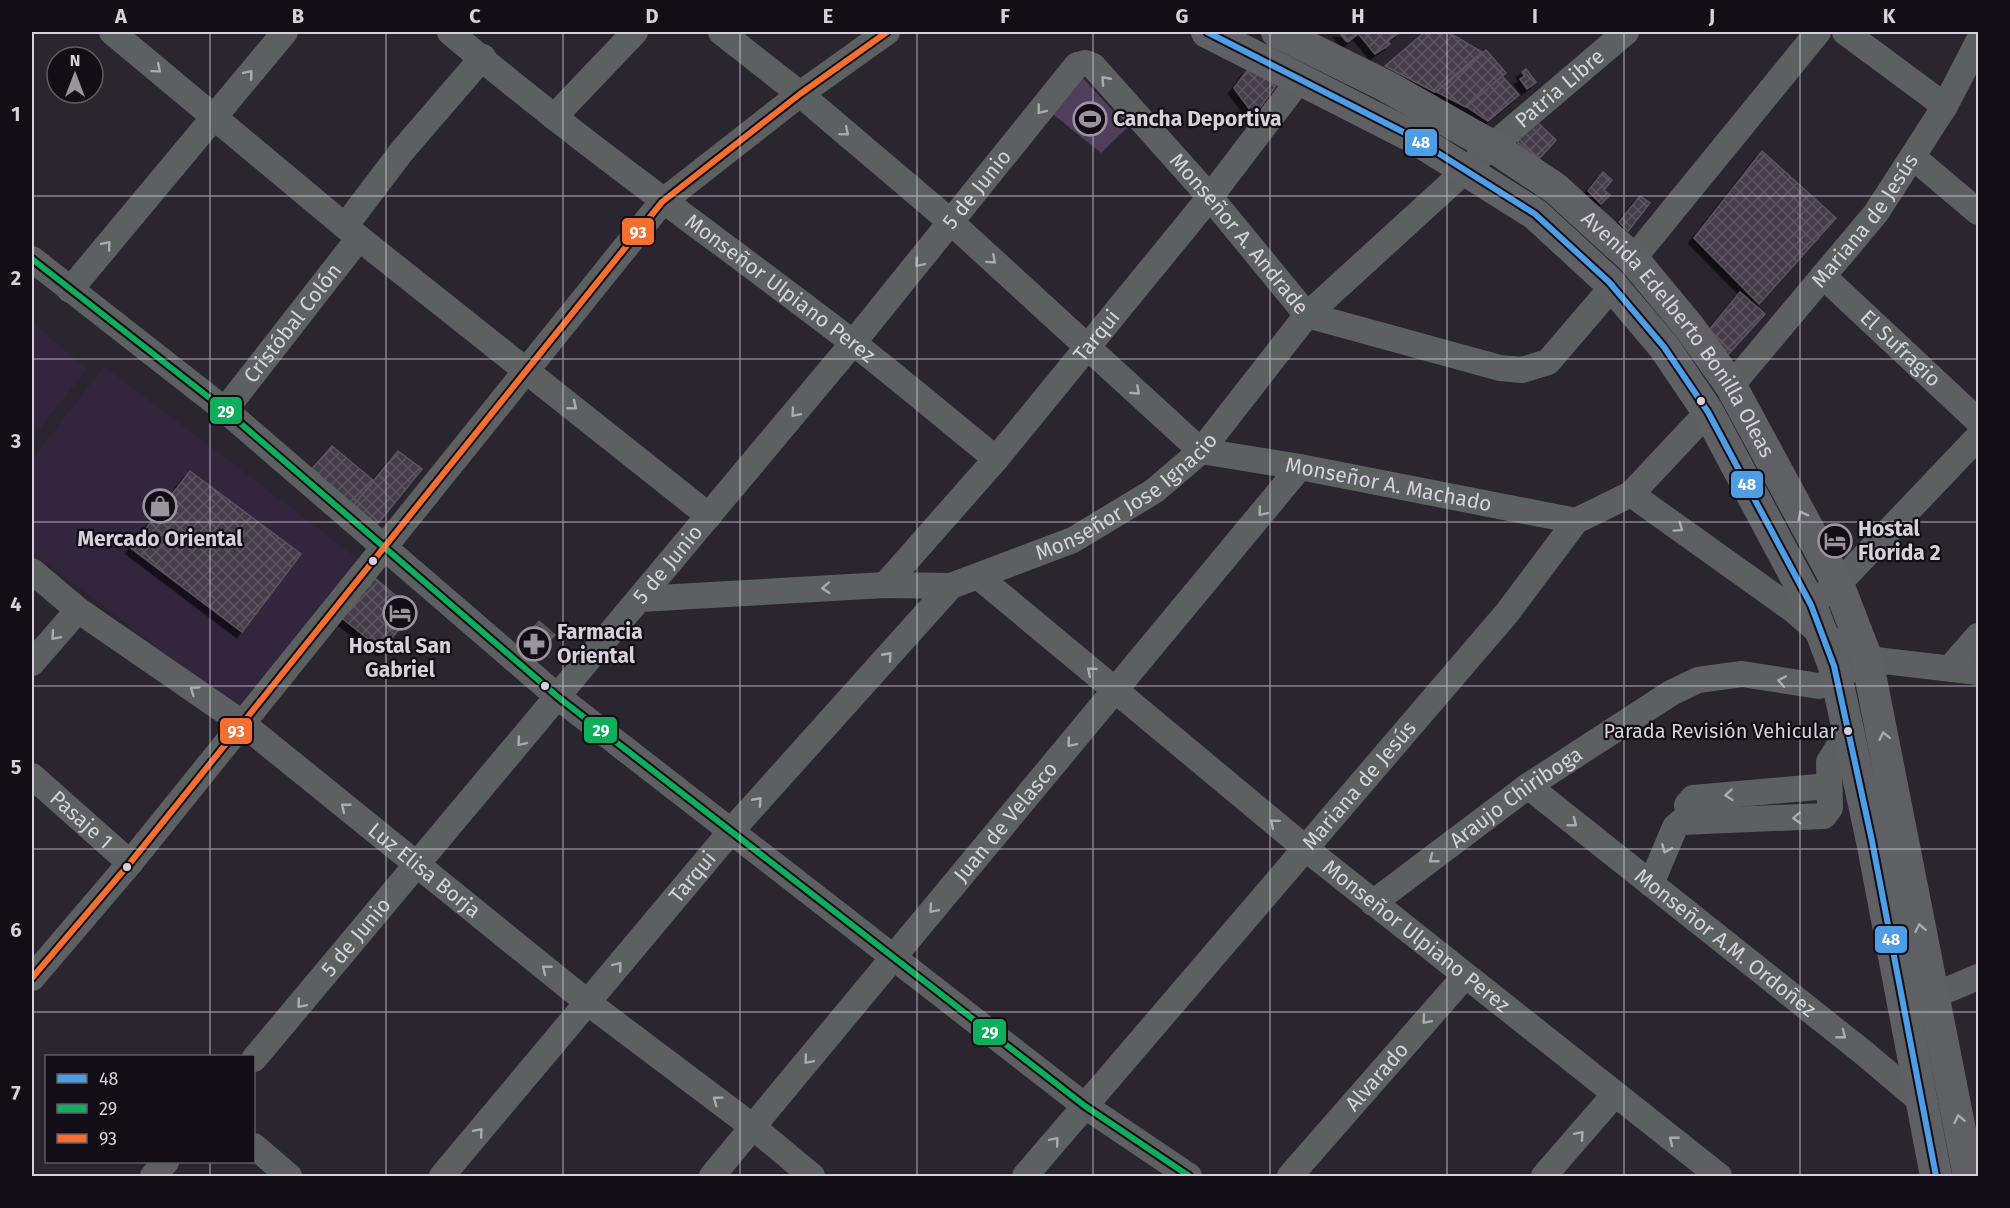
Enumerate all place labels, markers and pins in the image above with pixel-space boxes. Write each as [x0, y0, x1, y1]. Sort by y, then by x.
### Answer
sports icon: Cancha Deportiva [1072, 101, 1108, 137]
place label: Cancha Deportiva [1113, 106, 1281, 132]
unlabelled marker [1695, 395, 1707, 407]
shop icon: Mercado Oriental [142, 488, 178, 524]
place label: Hostal Florida 2 [1858, 516, 1941, 566]
hotel icon: Hostal Florida 2 [1817, 523, 1853, 559]
place label: Mercado Oriental [77, 526, 243, 552]
unlabelled marker [367, 555, 379, 567]
hotel icon: Hostal San Gabriel [382, 595, 418, 631]
place label: Farmacia Oriental [557, 619, 643, 669]
pharmacy icon: Farmacia Oriental [516, 626, 552, 662]
place label: Hostal San Gabriel [349, 633, 451, 683]
unlabelled marker [539, 680, 551, 692]
place label: Parada Revisión Vehicular [1604, 719, 1837, 743]
marker: Parada Revisión Vehicular [1842, 725, 1854, 737]
unlabelled marker [121, 861, 133, 873]

